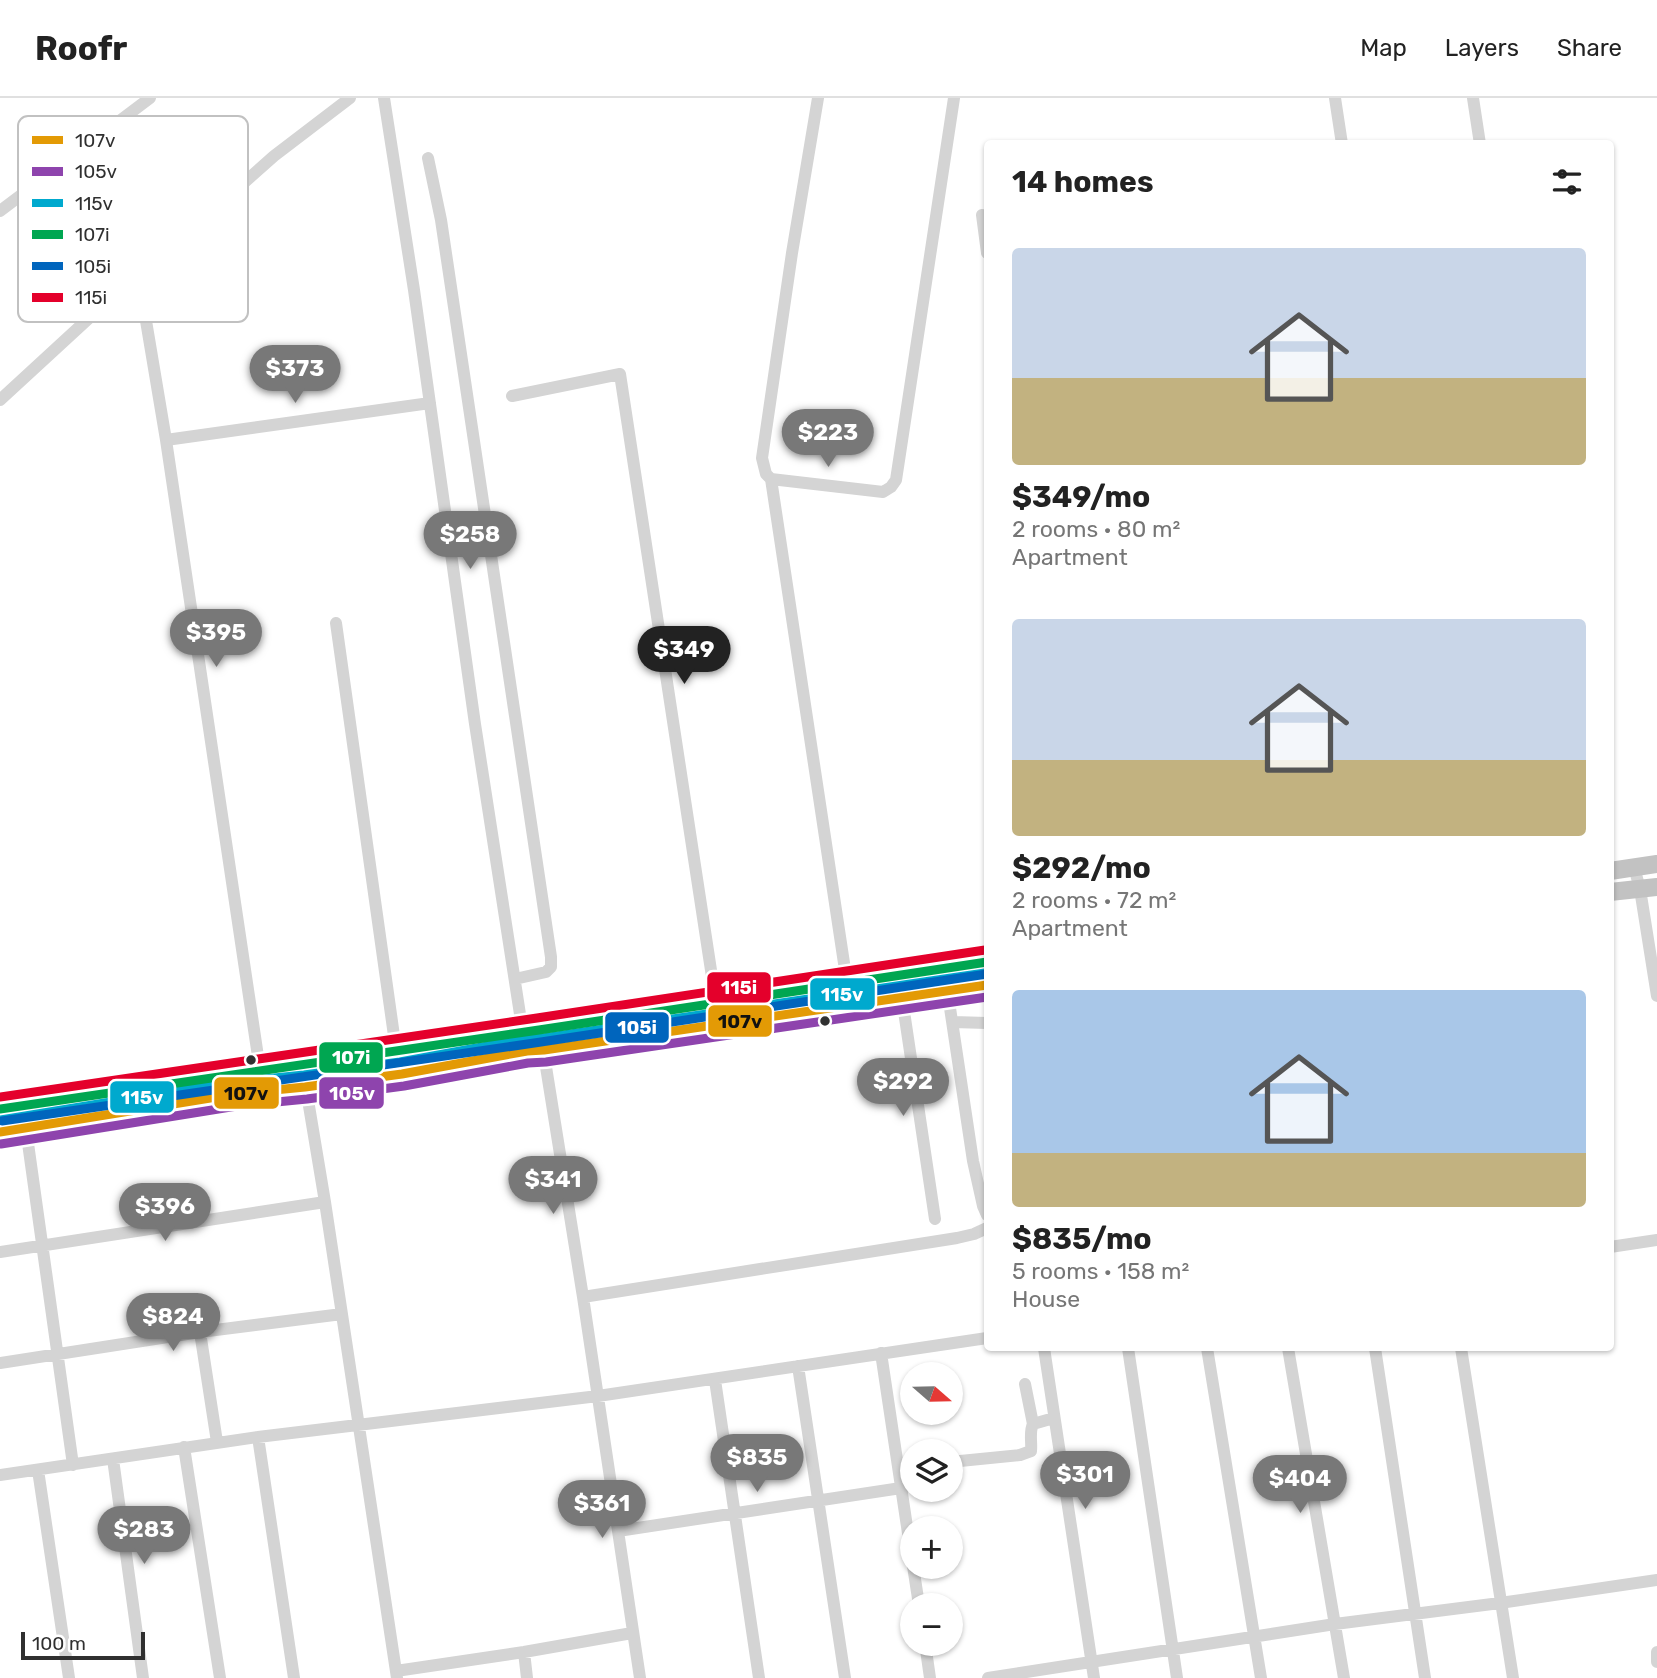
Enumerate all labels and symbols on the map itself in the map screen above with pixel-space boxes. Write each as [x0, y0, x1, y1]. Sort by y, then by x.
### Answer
legend [18, 116, 248, 322]
text: 107v [75, 129, 115, 152]
text: 105v [75, 160, 117, 183]
text: 115v [75, 192, 113, 215]
text: 107i [75, 223, 110, 246]
text: 105i [75, 255, 111, 278]
text: 115i [75, 286, 107, 309]
pin: $373 [254, 345, 336, 405]
pin: $223 [787, 410, 869, 469]
pin: $258 [429, 512, 511, 571]
pin: $395 [175, 610, 257, 669]
pin: $349 [643, 626, 725, 686]
line badge: 115i [706, 971, 772, 1004]
text: 115i [721, 976, 757, 999]
line badge: 115v [809, 977, 876, 1011]
text: 115v [821, 983, 863, 1006]
line badge: 107v [707, 1004, 773, 1038]
text: 107v [718, 1010, 762, 1033]
line badge: 105i [604, 1011, 670, 1044]
unlabelled marker [818, 1014, 832, 1028]
text: 105i [617, 1016, 657, 1039]
line badge: 107i [318, 1041, 384, 1074]
text: 107i [332, 1046, 370, 1069]
unlabelled marker [244, 1053, 258, 1067]
pin: $292 [862, 1058, 944, 1118]
line badge: 107v [213, 1076, 280, 1110]
line badge: 105v [318, 1076, 385, 1110]
line badge: 115v [109, 1080, 175, 1114]
text: 107v [224, 1082, 268, 1105]
text: 105v [329, 1082, 375, 1105]
text: 115v [121, 1086, 163, 1109]
pin: $341 [512, 1156, 594, 1216]
pin: $396 [124, 1184, 206, 1243]
pin: $824 [132, 1294, 214, 1353]
north arrow [900, 1362, 962, 1424]
pin: $835 [716, 1434, 798, 1494]
pin: $301 [1044, 1452, 1126, 1511]
pin: $404 [1259, 1456, 1341, 1515]
pin: $361 [561, 1480, 643, 1540]
pin: $283 [103, 1506, 185, 1566]
scale bar [21, 1629, 145, 1661]

